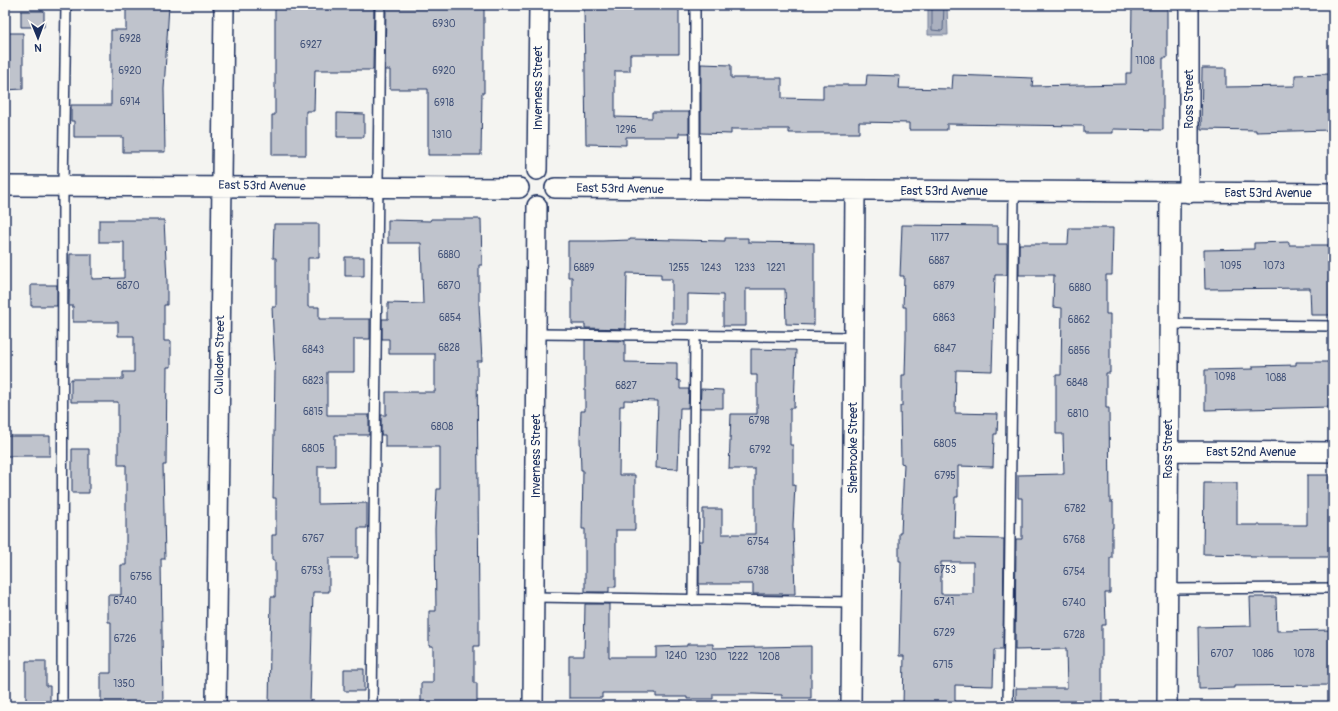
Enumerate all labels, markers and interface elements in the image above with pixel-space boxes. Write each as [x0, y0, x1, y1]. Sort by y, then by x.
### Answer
north arrow [18, 18, 58, 58]
house number: 6930 [432, 18, 456, 30]
house number: 6928 [119, 33, 141, 45]
house number: 6927 [300, 39, 323, 51]
text: N [34, 41, 42, 54]
street label: Inverness Street [531, 46, 546, 130]
house number: 1108 [1135, 55, 1155, 67]
house number: 6920 [118, 65, 142, 77]
house number: 6920 [432, 65, 456, 77]
street label: Ross Street [1182, 69, 1197, 129]
house number: 6914 [120, 96, 141, 108]
house number: 6918 [434, 97, 454, 109]
house number: 1296 [616, 124, 636, 136]
house number: 1310 [432, 129, 452, 141]
street label: East 53rd Avenue [218, 178, 306, 194]
street label: East 53rd Avenue [576, 181, 664, 197]
street label: East 53rd Avenue [900, 184, 988, 199]
street label: East 53rd Avenue [1224, 186, 1312, 201]
house number: 1177 [931, 232, 950, 244]
house number: 6880 [438, 249, 461, 261]
house number: 6887 [928, 255, 950, 267]
house number: 1095 [1220, 260, 1242, 272]
house number: 1073 [1263, 260, 1285, 272]
house number: 6889 [573, 262, 595, 274]
house number: 1255 [669, 262, 689, 274]
house number: 1243 [701, 262, 722, 274]
house number: 1233 [735, 262, 756, 274]
house number: 1221 [767, 262, 786, 274]
house number: 6870 [117, 280, 140, 292]
house number: 6870 [438, 280, 461, 292]
house number: 6879 [933, 280, 955, 292]
house number: 6880 [1069, 282, 1092, 294]
house number: 6854 [439, 312, 461, 324]
house number: 6863 [933, 312, 956, 324]
house number: 6862 [1068, 314, 1091, 326]
street label: Culloden Street [212, 315, 228, 395]
house number: 6828 [438, 342, 460, 354]
house number: 6847 [934, 343, 957, 355]
house number: 6843 [302, 344, 325, 356]
house number: 6856 [1068, 345, 1090, 357]
house number: 1098 [1215, 371, 1235, 383]
house number: 1088 [1266, 372, 1286, 384]
house number: 6823 [302, 375, 324, 387]
house number: 6848 [1066, 377, 1088, 389]
house number: 6827 [615, 380, 638, 392]
street label: Sherbrooke Street [846, 402, 861, 494]
house number: 6815 [303, 406, 323, 418]
house number: 6810 [1067, 408, 1089, 420]
street label: Inverness Street [529, 414, 544, 498]
house number: 6798 [748, 415, 770, 427]
street label: Ross Street [1161, 419, 1176, 479]
house number: 6808 [431, 421, 453, 433]
house number: 6805 [933, 438, 957, 450]
house number: 6805 [301, 443, 325, 455]
house number: 6792 [749, 444, 771, 456]
street label: East 52nd Avenue [1206, 445, 1296, 460]
house number: 6795 [934, 470, 956, 482]
house number: 6782 [1064, 503, 1086, 515]
house number: 6767 [302, 533, 325, 545]
house number: 6768 [1063, 534, 1085, 546]
house number: 6754 [747, 536, 769, 548]
house number: 6753 [934, 564, 956, 576]
house number: 6753 [301, 565, 323, 577]
house number: 6738 [747, 565, 769, 577]
house number: 6754 [1063, 566, 1085, 578]
house number: 6756 [130, 571, 152, 583]
house number: 6740 [113, 595, 137, 607]
house number: 6741 [934, 596, 954, 608]
house number: 6740 [1062, 597, 1086, 609]
house number: 6729 [933, 627, 955, 639]
house number: 6728 [1063, 629, 1085, 641]
house number: 6726 [114, 633, 136, 645]
house number: 6707 [1210, 648, 1234, 660]
house number: 1086 [1252, 648, 1274, 660]
house number: 1078 [1293, 648, 1315, 660]
house number: 1240 [665, 650, 687, 662]
house number: 1230 [695, 651, 717, 663]
house number: 1222 [728, 651, 749, 663]
house number: 1208 [758, 651, 780, 663]
house number: 6715 [933, 659, 953, 671]
house number: 1350 [113, 678, 135, 690]

